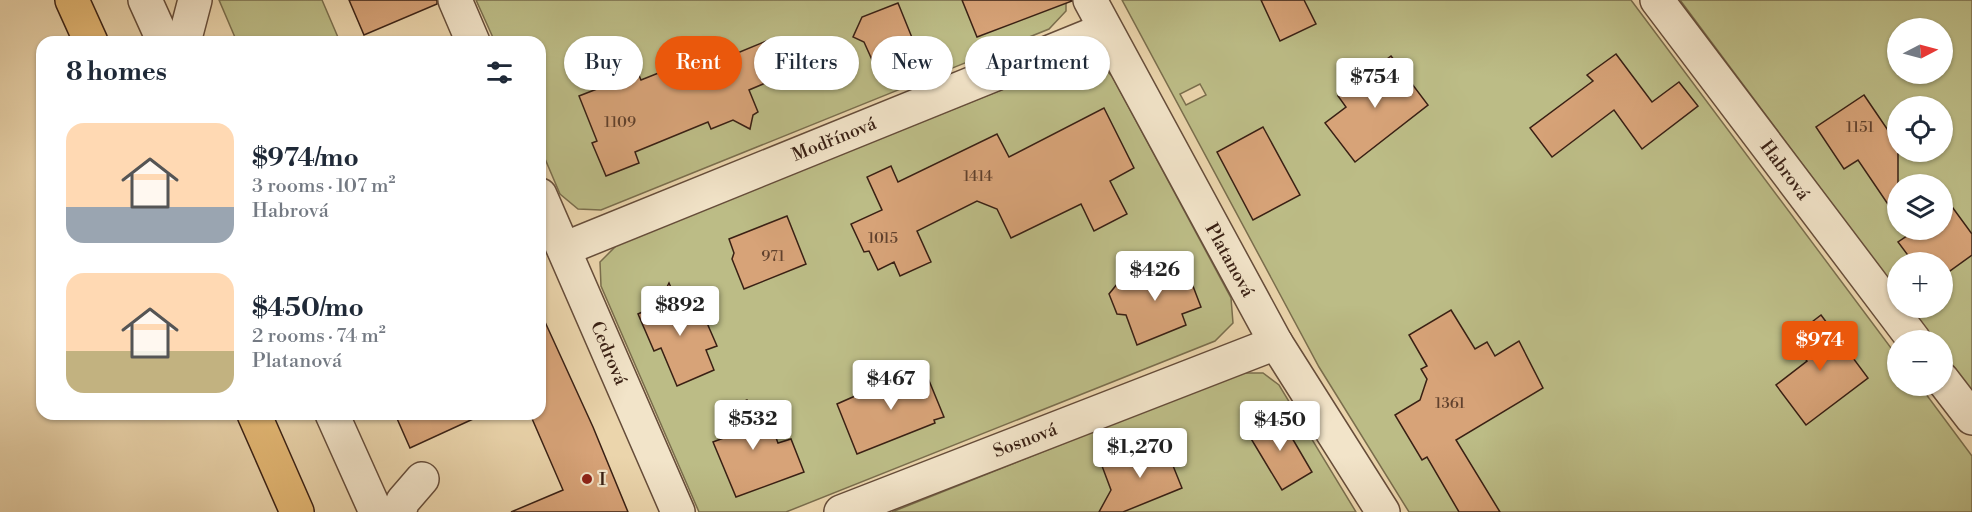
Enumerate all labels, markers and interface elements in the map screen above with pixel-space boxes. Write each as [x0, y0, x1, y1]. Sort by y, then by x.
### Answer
north arrow [1887, 18, 1953, 84]
map controls [1887, 18, 1953, 396]
chip: Buy [564, 36, 643, 90]
chip: Rent [655, 36, 742, 90]
chip: Filters [754, 36, 859, 90]
chip: New [871, 36, 953, 90]
chip: Apartment [965, 36, 1110, 90]
text: 8 homes [66, 56, 167, 88]
icon: filters [483, 56, 516, 89]
pin: $754 [1339, 58, 1411, 109]
text: $754 [1350, 65, 1400, 90]
button: locate [1887, 96, 1953, 162]
street label: Modřínová [789, 112, 880, 167]
house number: 1109 [604, 113, 636, 132]
house number: 1151 [1846, 118, 1875, 137]
street label: Habrová [1755, 136, 1815, 206]
text: $974/mo [252, 142, 359, 174]
icon: home [114, 147, 186, 219]
house number: 1414 [963, 167, 993, 186]
text: 3 rooms · 107 m² [252, 174, 396, 199]
button: layers [1887, 174, 1953, 240]
text: Habrová [252, 199, 329, 224]
street label: Platanová [1200, 219, 1260, 302]
house number: 1015 [868, 229, 898, 248]
house number: 971 [761, 247, 785, 266]
pin: $426 [1119, 251, 1191, 302]
button: + [1887, 252, 1953, 318]
text: $426 [1130, 258, 1180, 283]
pin: $892 [644, 286, 716, 337]
text: $450/mo [252, 292, 364, 324]
text: $892 [655, 293, 705, 318]
icon: home [114, 297, 186, 369]
street label: Cedrová [585, 318, 633, 389]
pin: $974 [1784, 321, 1856, 372]
text: 2 rooms · 74 m² [252, 324, 386, 349]
text: $974 [1796, 328, 1844, 353]
button: − [1887, 330, 1953, 396]
text: Platanová [252, 349, 342, 374]
pin: $467 [855, 360, 927, 411]
text: $467 [867, 367, 915, 392]
house number: 1361 [1435, 394, 1465, 413]
pin: $532 [717, 400, 789, 451]
pin: $450 [1244, 401, 1316, 452]
text: $532 [729, 407, 777, 432]
text: $450 [1254, 408, 1306, 433]
street label: Sosnová [990, 417, 1061, 463]
pin: $1,270 [1091, 428, 1189, 479]
text: $1,270 [1107, 435, 1173, 460]
place label: I [599, 468, 606, 491]
marker: I [580, 472, 594, 486]

